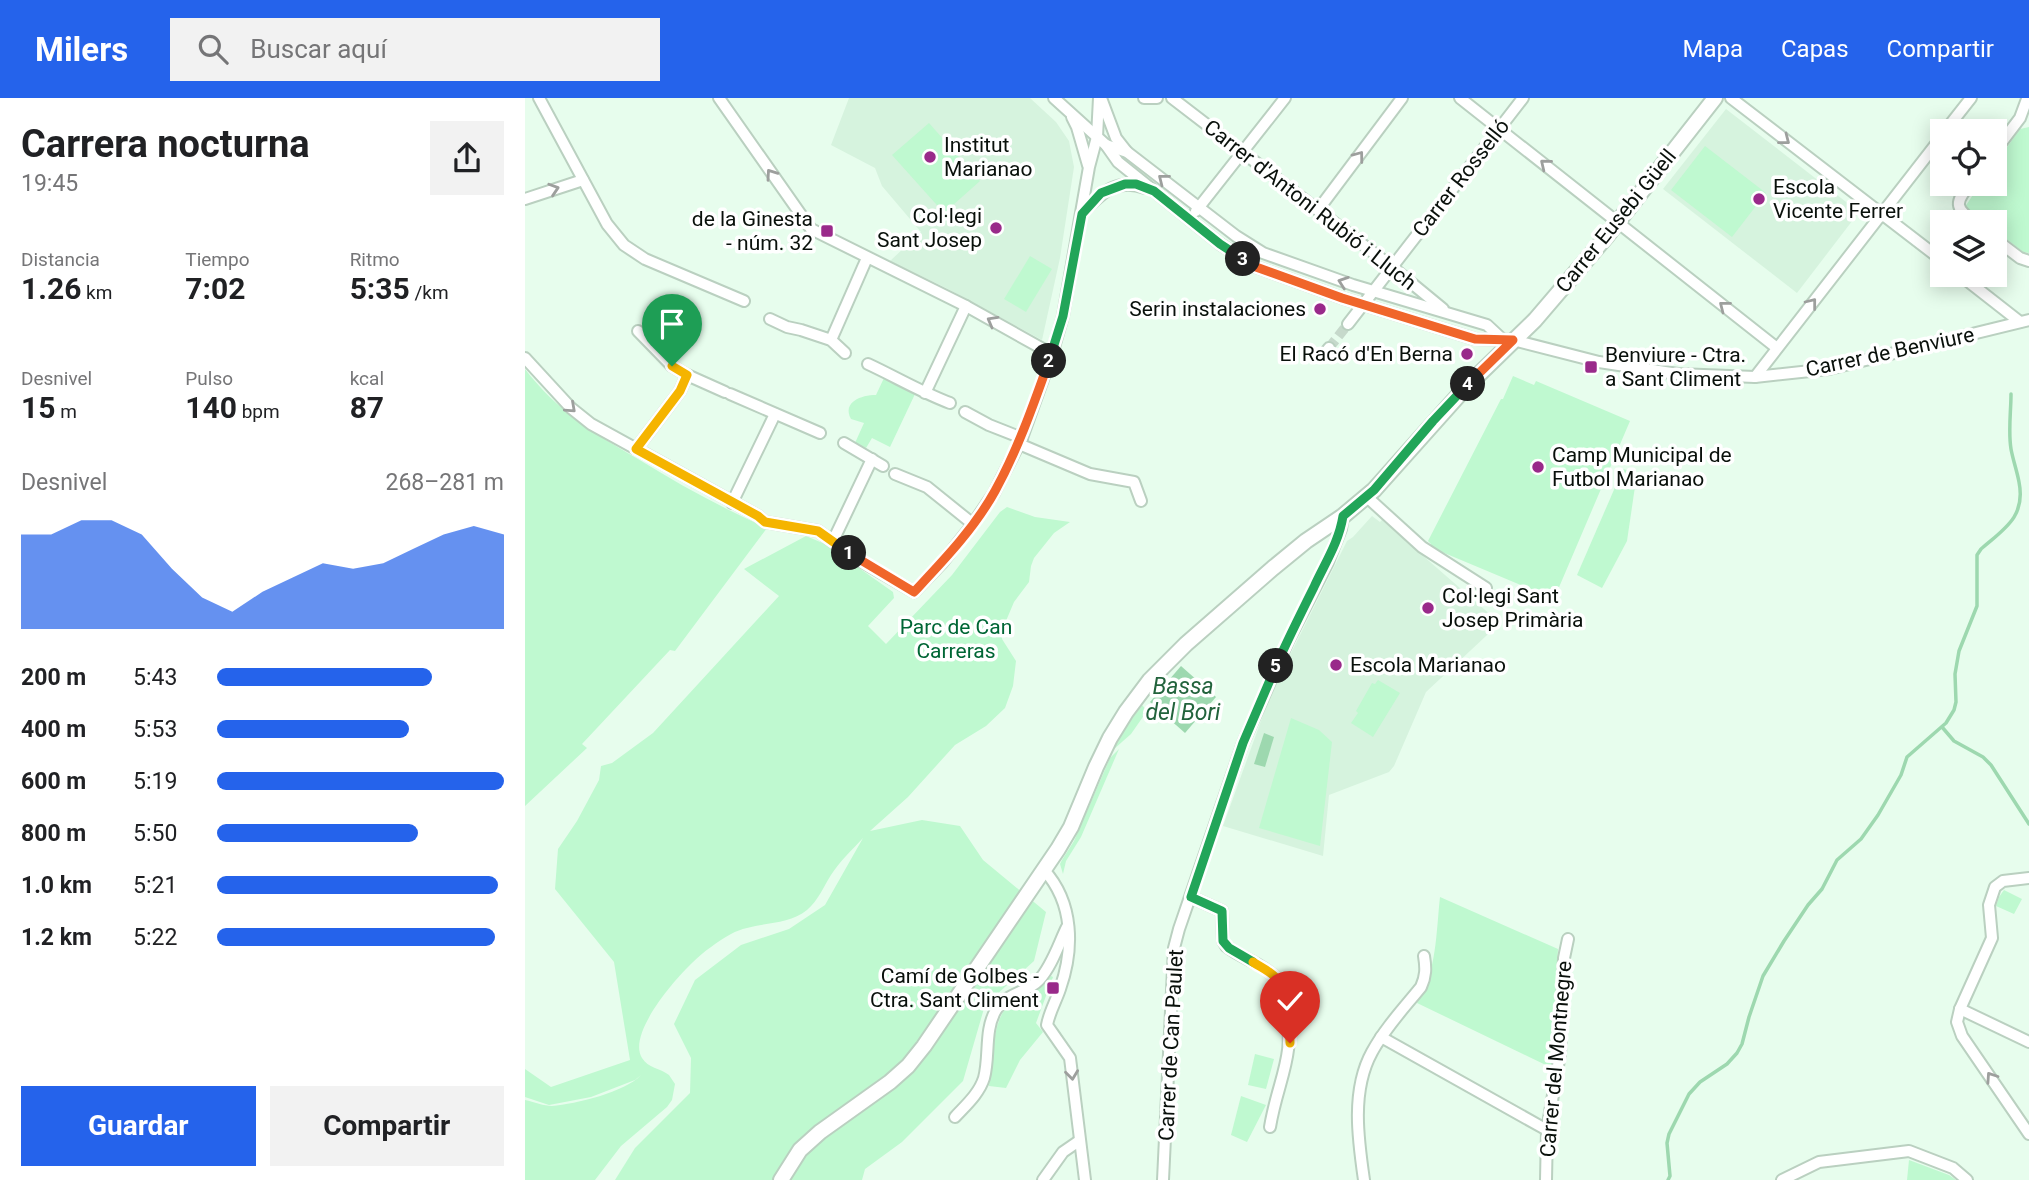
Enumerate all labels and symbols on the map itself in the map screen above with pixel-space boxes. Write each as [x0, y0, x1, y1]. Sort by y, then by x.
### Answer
street label: Carrer Rosselló [1408, 114, 1514, 242]
street label: Carrer d'Antoni Rubió i Lluch [1199, 115, 1421, 295]
one-way arrow [1777, 131, 1790, 144]
place label: Institut Marianao [944, 133, 1032, 181]
street label: Carrer Eusebi Güell [1551, 145, 1681, 297]
marker: Institut Marianao [922, 149, 938, 165]
one-way arrow [1350, 151, 1363, 163]
one-way arrow [1541, 160, 1553, 173]
one-way arrow [767, 169, 779, 182]
one-way arrow [1158, 175, 1171, 188]
place label: Escola Vicente Ferrer [1773, 175, 1903, 223]
one-way arrow [547, 183, 560, 197]
marker: Escola Vicente Ferrer [1751, 191, 1767, 207]
place label: Col·legi Sant Josep [877, 204, 982, 252]
place label: de la Ginesta - núm. 32 [692, 207, 813, 255]
marker: Col·legi Sant Josep [988, 220, 1004, 236]
marker: de la Ginesta - núm. 32 [819, 223, 835, 239]
pin: 3 [1225, 242, 1261, 276]
one-way arrow [1338, 276, 1350, 290]
pin [642, 294, 702, 366]
place label: Serin instalaciones [1129, 297, 1306, 321]
one-way arrow [1804, 299, 1817, 311]
marker: Serin instalaciones [1312, 301, 1328, 317]
one-way arrow [1719, 302, 1732, 314]
one-way arrow [987, 316, 1000, 329]
street label: Carrer de Benviure [1804, 322, 1976, 382]
place label: El Racó d'En Berna [1280, 342, 1453, 366]
place label: Benviure - Ctra. a Sant Climent [1605, 343, 1746, 391]
pin: 2 [1031, 344, 1067, 378]
marker: El Racó d'En Berna [1459, 346, 1475, 362]
marker: Benviure - Ctra. a Sant Climent [1583, 359, 1599, 375]
pin: 4 [1451, 366, 1485, 402]
one-way arrow [563, 399, 576, 412]
place label: Camp Municipal de Futbol Marianao [1552, 443, 1732, 491]
marker: Camp Municipal de Futbol Marianao [1530, 459, 1546, 475]
pin: 1 [831, 536, 867, 570]
place label: Col·legi Sant Josep Primària [1442, 584, 1584, 632]
marker: Col·legi Sant Josep Primària [1420, 600, 1436, 616]
park label: Parc de Can Carreras [900, 615, 1012, 663]
pin: 5 [1259, 648, 1293, 684]
place label: Escola Marianao [1350, 653, 1506, 677]
marker: Escola Marianao [1328, 657, 1344, 673]
water label: Bassa del Bori [1145, 673, 1221, 726]
street label: Carrer de Can Paulet [1154, 948, 1188, 1141]
street label: Carrer del Montnegre [1535, 960, 1577, 1158]
place label: Camí de Golbes - Ctra. Sant Climent [870, 964, 1039, 1012]
pin [1260, 971, 1320, 1043]
marker: Camí de Golbes - Ctra. Sant Climent [1045, 980, 1061, 996]
one-way arrow [1065, 1069, 1080, 1081]
one-way arrow [1987, 1072, 1999, 1085]

